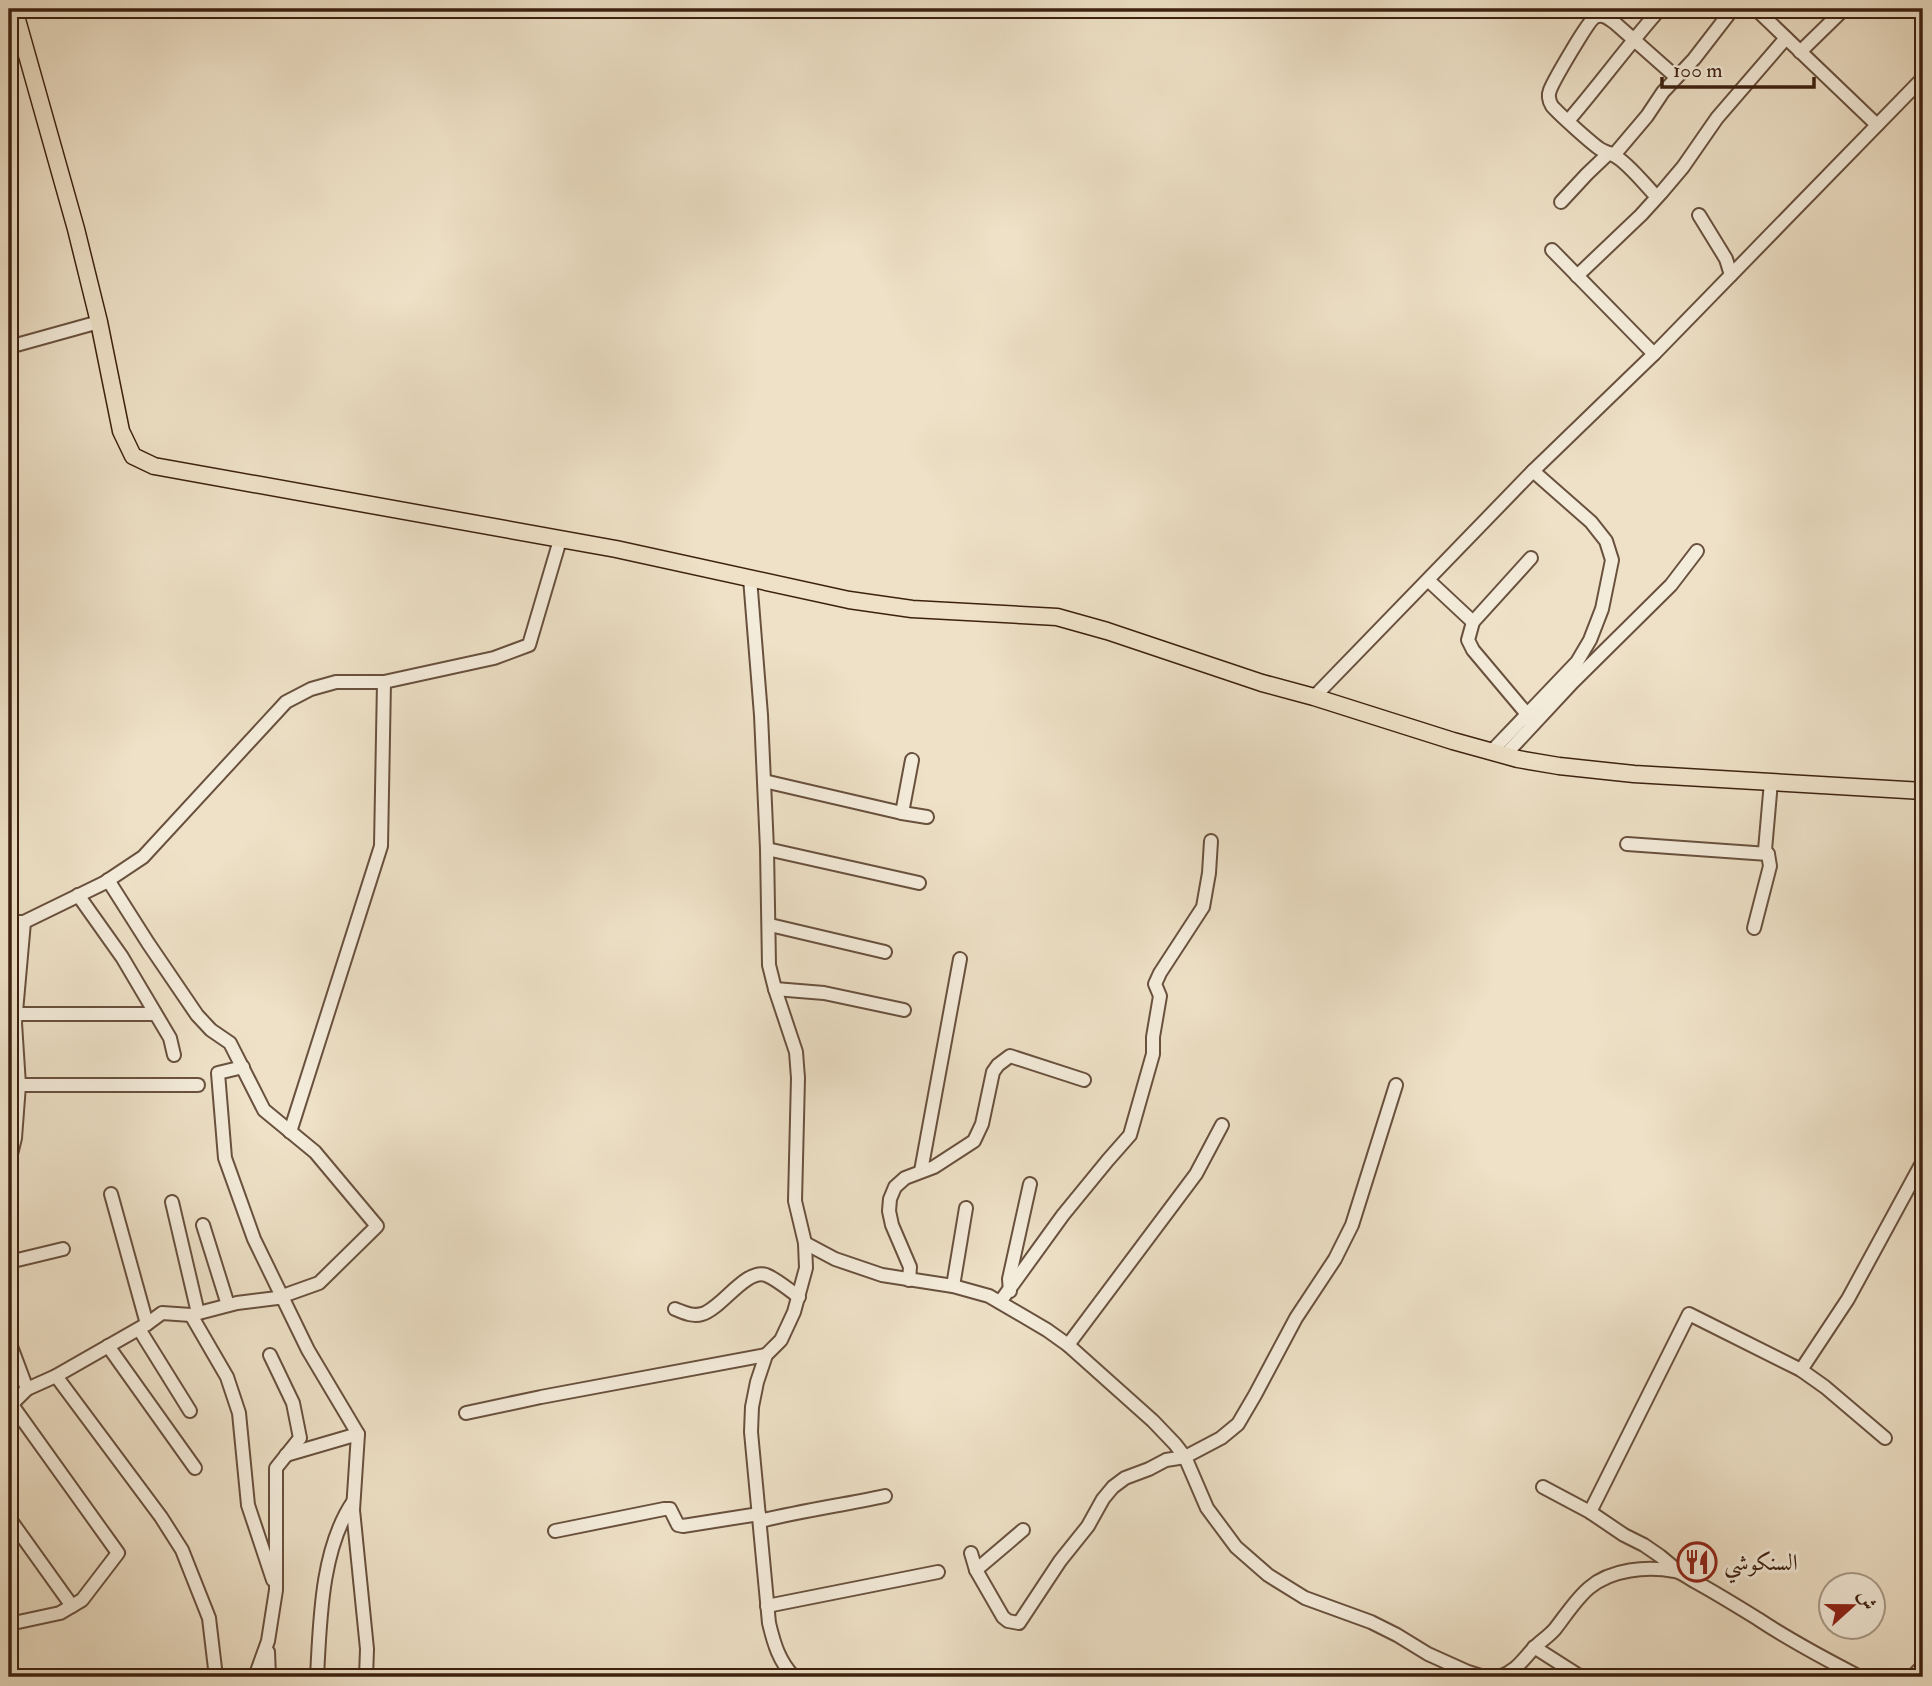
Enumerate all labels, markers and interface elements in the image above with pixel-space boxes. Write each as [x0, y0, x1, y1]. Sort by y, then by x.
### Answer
scale bar [1662, 46, 1815, 90]
text: 100 m [1673, 57, 1723, 84]
restaurant icon: السنكوشي [1676, 1541, 1718, 1583]
place label: السنكوشي [1724, 1548, 1798, 1584]
north arrow [1816, 1570, 1886, 1640]
text: ش [1852, 1587, 1882, 1613]

